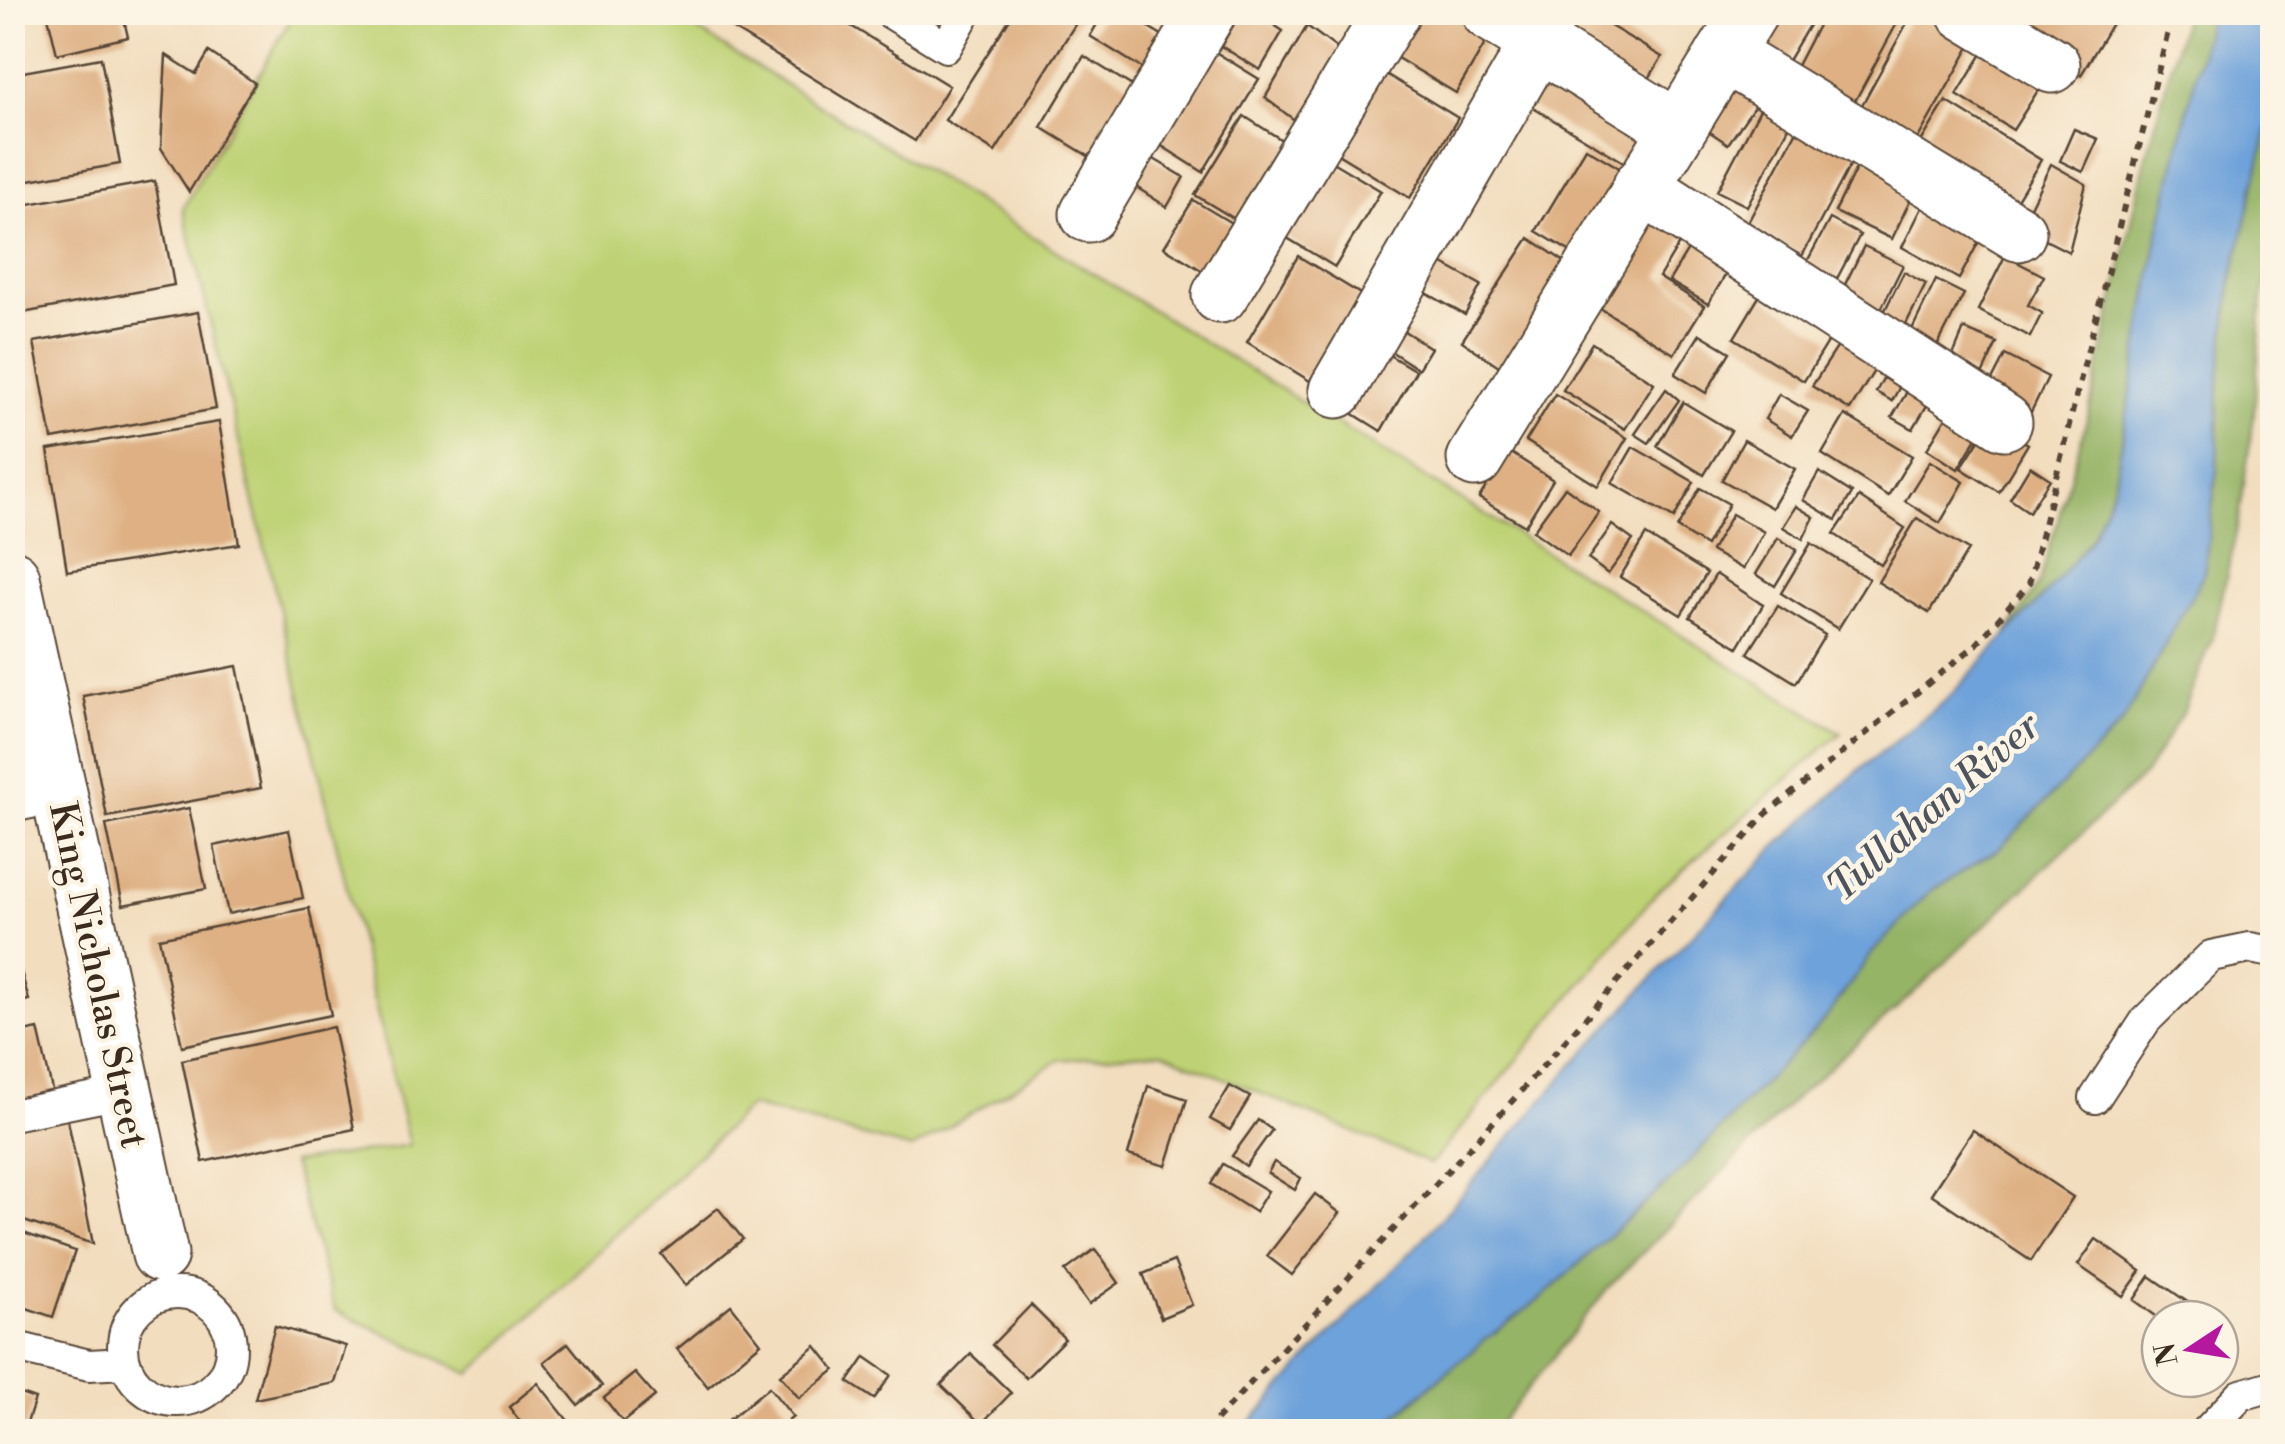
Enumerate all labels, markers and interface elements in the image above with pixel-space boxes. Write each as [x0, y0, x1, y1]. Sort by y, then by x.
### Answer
water label: Tullahan River [1818, 701, 2052, 913]
street label: King Nicholas Street [38, 798, 157, 1152]
north arrow [2140, 1299, 2240, 1399]
text: N [2148, 1339, 2186, 1368]

